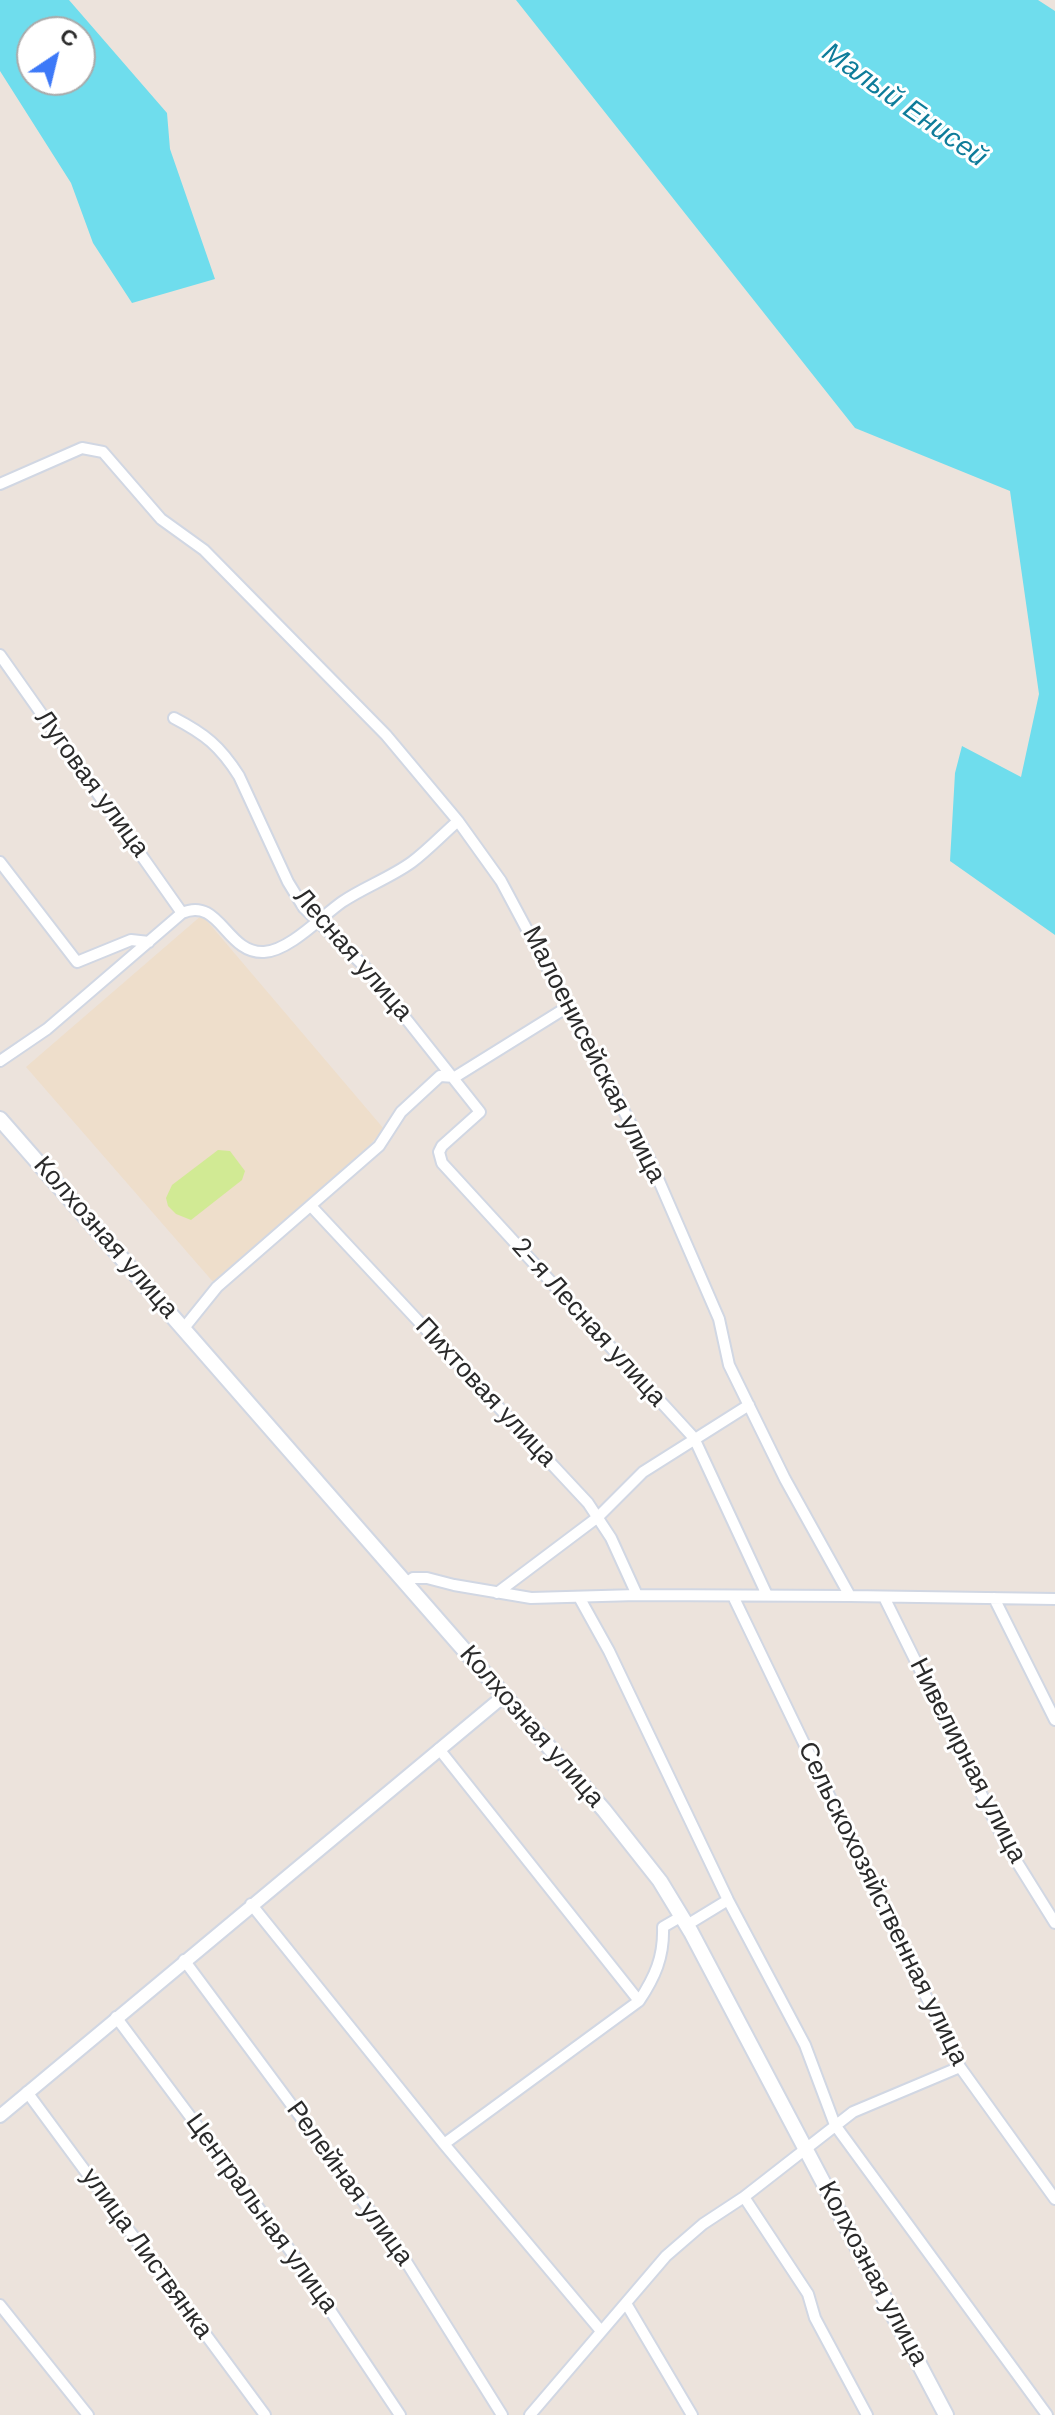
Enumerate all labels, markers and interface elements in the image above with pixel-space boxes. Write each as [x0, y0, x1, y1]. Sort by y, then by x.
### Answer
north arrow [16, 16, 96, 96]
text: С [54, 21, 84, 54]
water label: Малый Енисей [815, 37, 993, 175]
street label: Луговая улица [27, 704, 155, 864]
street label: Лесная улица [286, 882, 418, 1028]
street label: Малоенисейская улица [515, 922, 671, 1188]
street label: Колхозная улица [26, 1151, 184, 1325]
street label: 2-я Лесная улица [504, 1232, 672, 1414]
street label: Пихтовая улица [408, 1312, 562, 1474]
street label: Колхозная улица [452, 1640, 610, 1814]
street label: Нивелирная улица [902, 1653, 1032, 1869]
street label: Сельскохозяйственная улица [790, 1737, 974, 2071]
street label: Релейная улица [279, 2096, 419, 2272]
street label: Центральная улица [178, 2108, 344, 2320]
street label: улица Листвянка [74, 2163, 218, 2345]
street label: Колхозная улица [810, 2176, 934, 2372]

